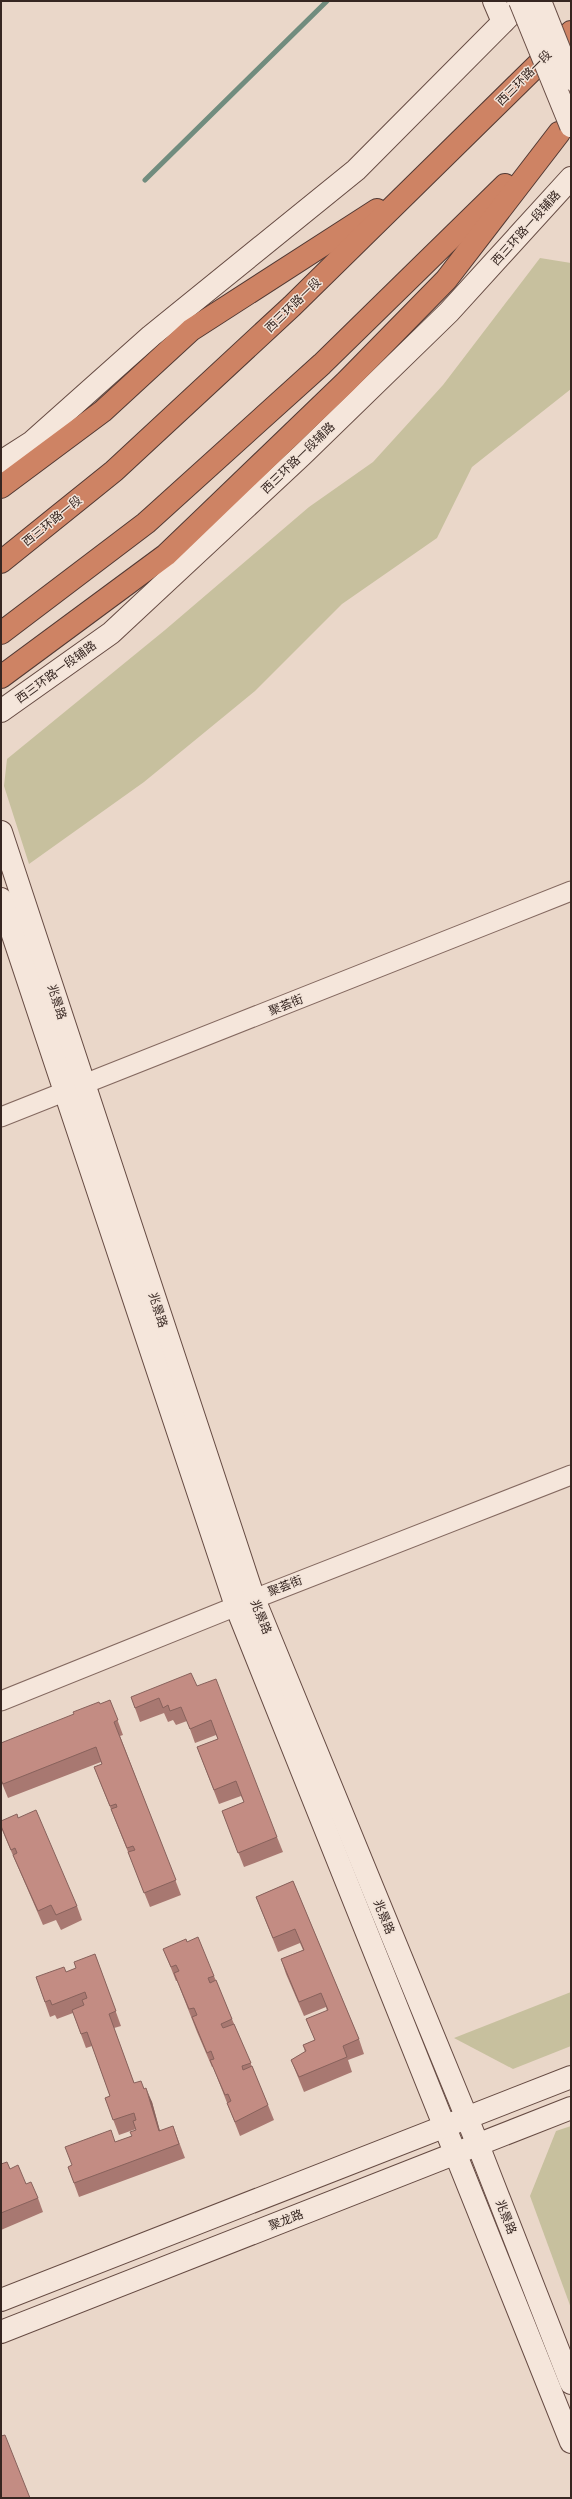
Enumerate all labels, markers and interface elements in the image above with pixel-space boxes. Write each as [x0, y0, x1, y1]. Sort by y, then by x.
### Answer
street label: 西三环路一段 [494, 48, 554, 108]
street label: 西三环路一段辅路 [489, 188, 563, 268]
street label: 西三环路一段 [262, 275, 324, 335]
street label: 西三环路一段辅路 [259, 420, 337, 496]
street label: 西三环路一段 [20, 493, 84, 549]
street label: 西三环路一段辅路 [13, 638, 99, 706]
street label: 兆景路 [45, 983, 69, 1021]
street label: 聚荟街 [267, 992, 305, 1018]
street label: 兆景路 [146, 1291, 170, 1329]
street label: 聚荟街 [266, 1573, 304, 1599]
street label: 兆景路 [248, 1598, 274, 1636]
street label: 兆景路 [371, 1898, 397, 1936]
street label: 兆景路 [493, 2198, 519, 2236]
street label: 聚龙路 [267, 2207, 305, 2233]

